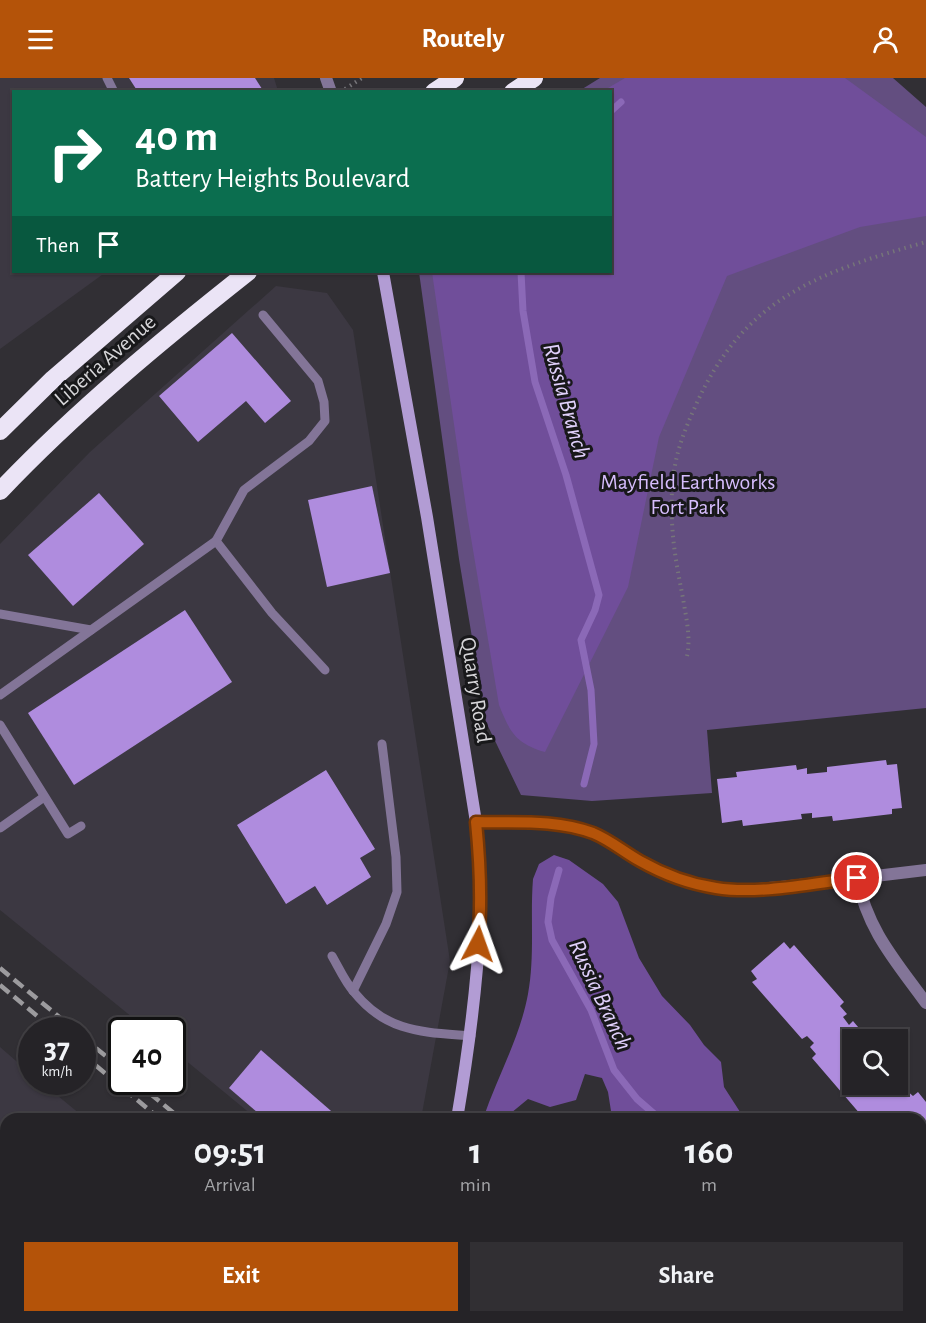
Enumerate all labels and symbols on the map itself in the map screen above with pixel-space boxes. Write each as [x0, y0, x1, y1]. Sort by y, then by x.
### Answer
street label: Liberia Avenue [50, 310, 160, 410]
water label: Russia Branch [538, 341, 594, 461]
park label: Mayfield Earthworks Fort Park [601, 471, 775, 518]
street label: Quarry Road [457, 636, 495, 744]
pin [831, 852, 882, 903]
position arrow [446, 912, 510, 976]
water label: Russia Branch [564, 936, 636, 1054]
speed limit sign: 40 [108, 1017, 186, 1095]

